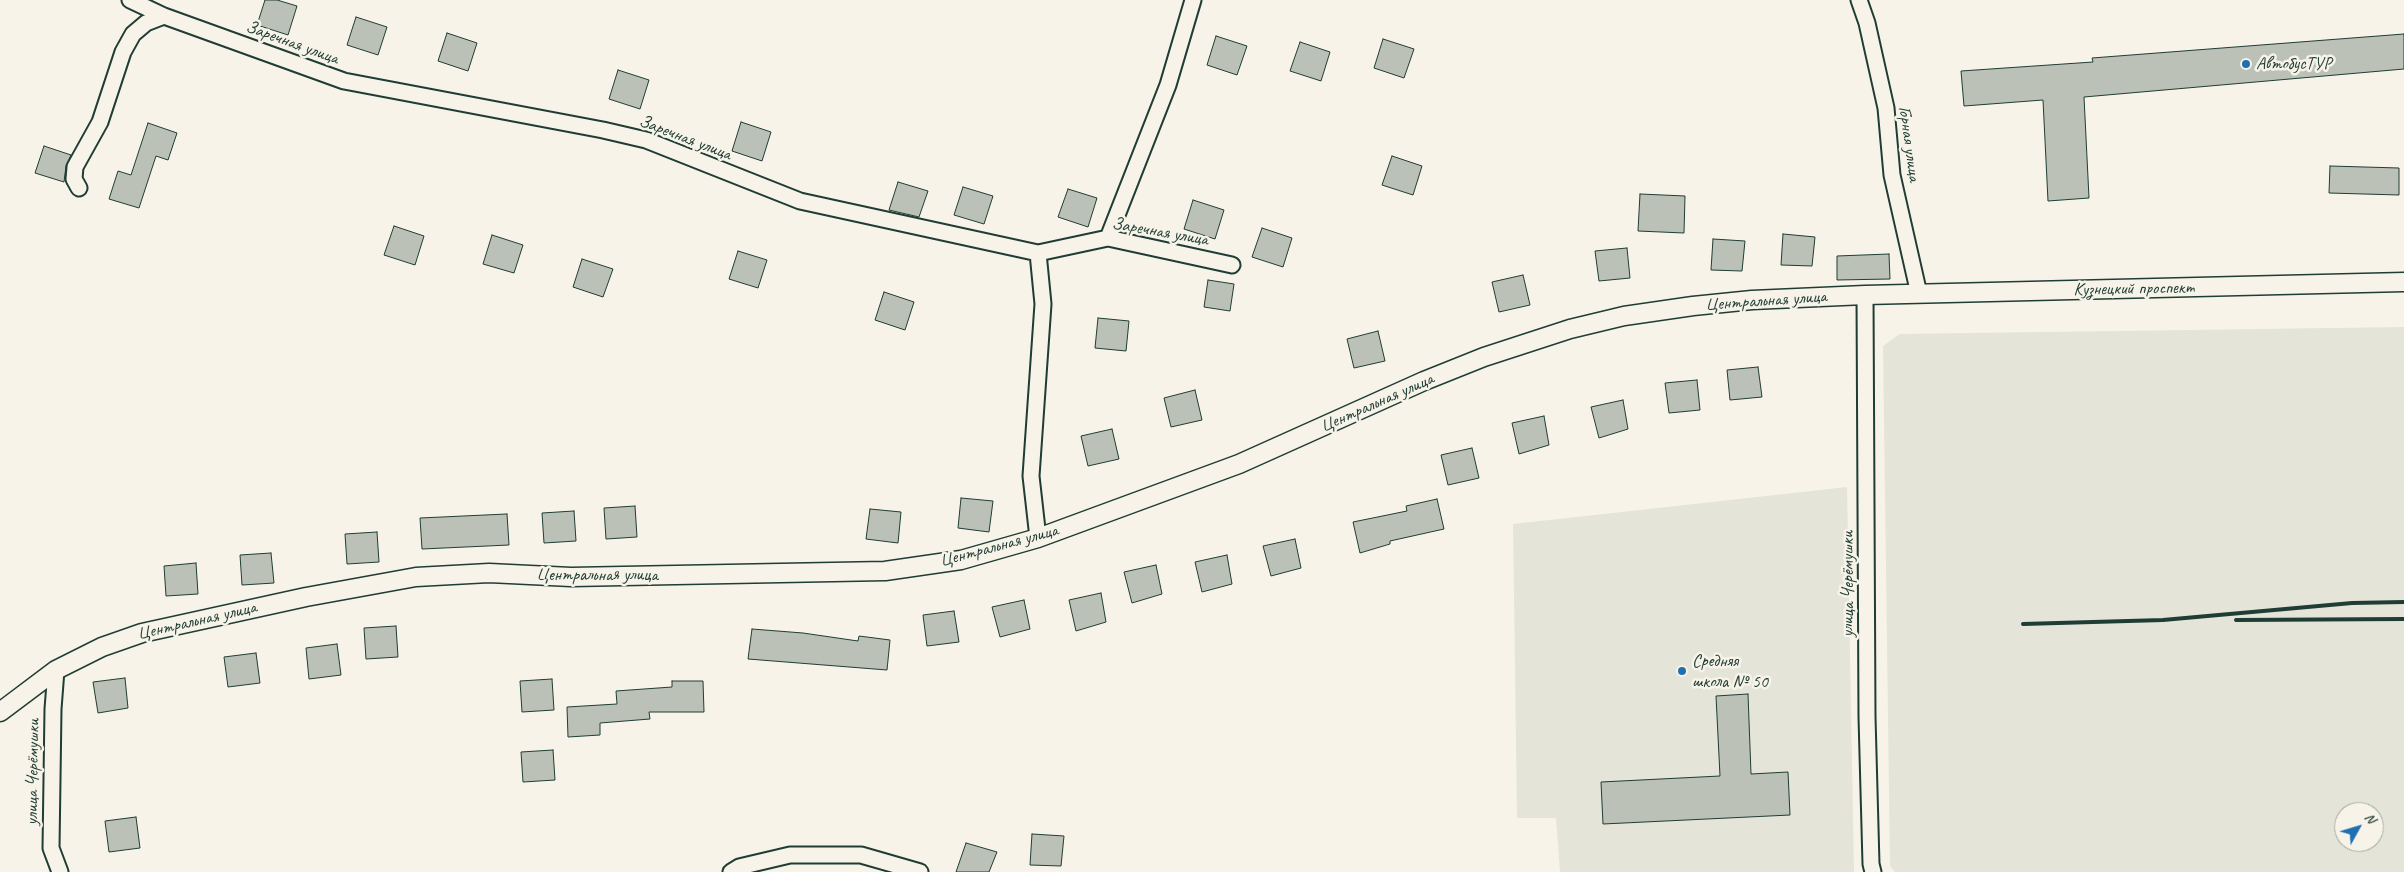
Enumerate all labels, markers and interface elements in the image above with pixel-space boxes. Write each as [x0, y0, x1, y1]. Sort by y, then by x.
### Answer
street label: Заречная улица [243, 16, 341, 70]
place label: АвтобусТУР [2256, 53, 2332, 75]
marker: АвтобусТУР [2240, 58, 2252, 70]
street label: Горная улица [1893, 105, 1925, 183]
street label: Заречная улица [636, 110, 734, 166]
street label: Заречная улица [1110, 213, 1210, 251]
street label: Кузнецкий проспект [2073, 277, 2195, 301]
street label: Центральная улица [1705, 286, 1827, 316]
street label: Центральная улица [1317, 368, 1437, 438]
street label: Центральная улица [938, 520, 1060, 572]
street label: улица Черёмушки [1837, 531, 1859, 637]
street label: Центральная улица [536, 564, 658, 586]
street label: Центральная улица [135, 597, 259, 645]
place label: Средняя школа № 50 [1692, 650, 1768, 692]
marker: Средняя школа № 50 [1676, 665, 1688, 677]
street label: улица Черёмушки [21, 719, 45, 825]
north arrow [2334, 802, 2384, 852]
text: N [2361, 809, 2380, 827]

